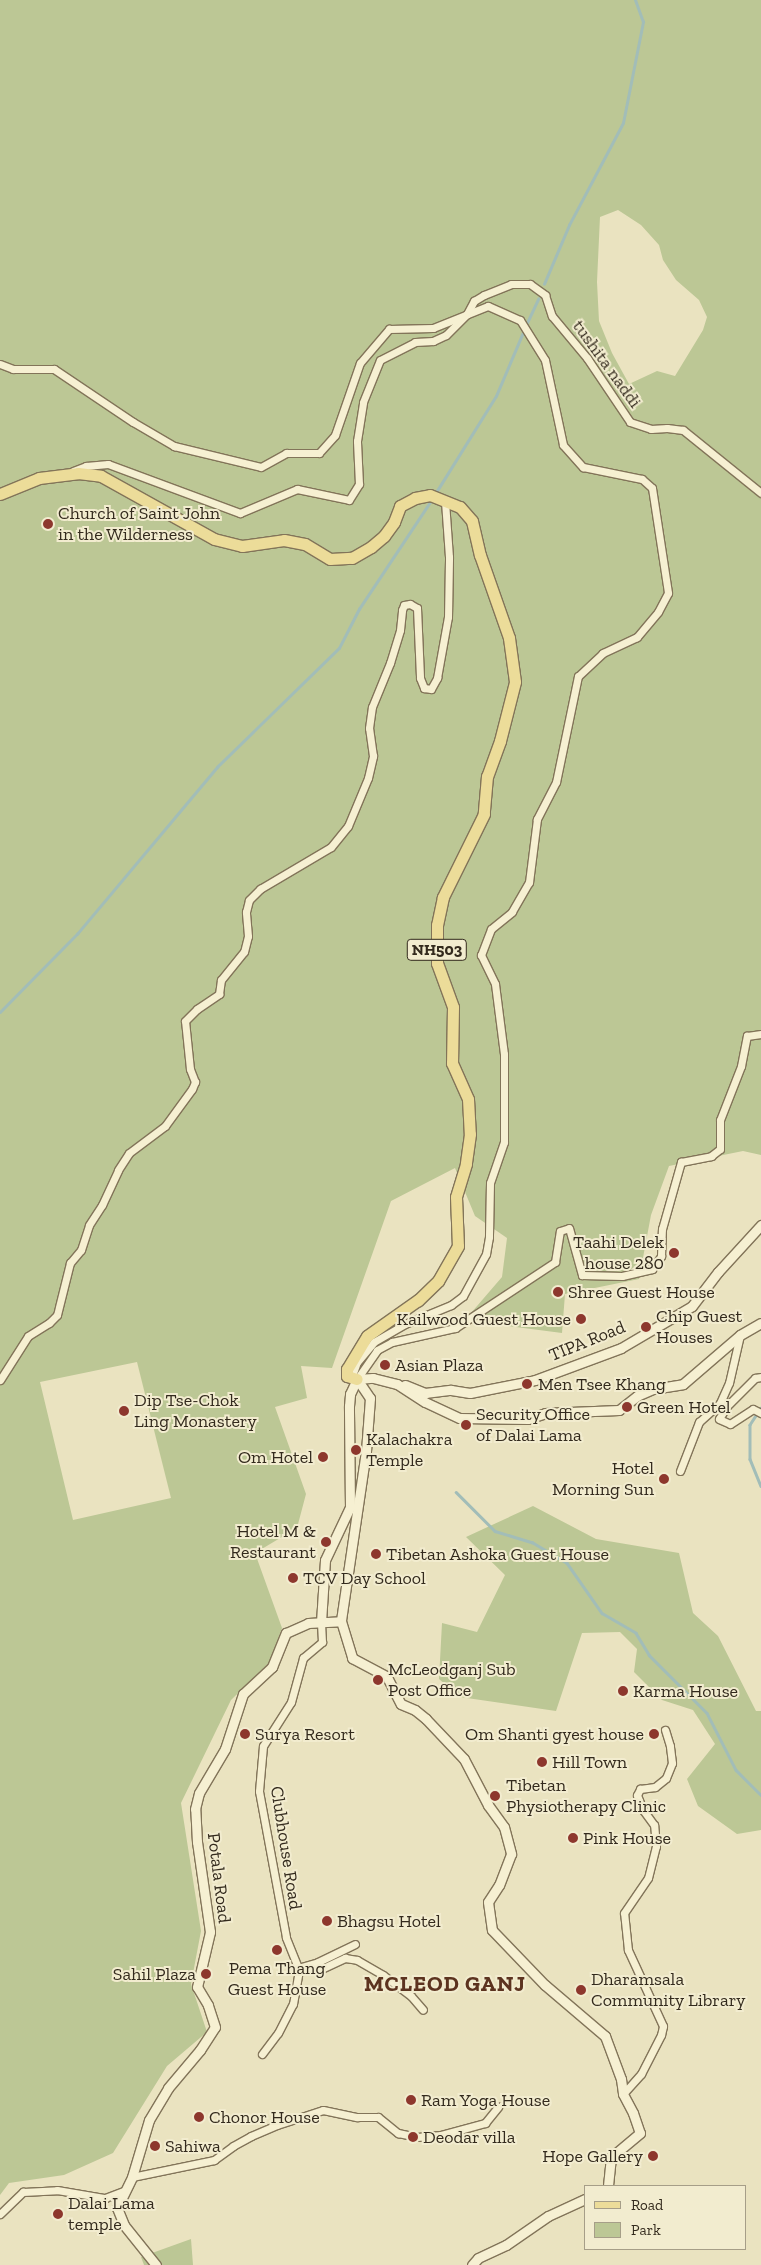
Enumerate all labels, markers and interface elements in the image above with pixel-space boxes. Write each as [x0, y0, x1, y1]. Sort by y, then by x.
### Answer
street label: tushita naddi [568, 316, 646, 412]
place label: Church of Saint John in the Wilderness [58, 503, 221, 546]
marker: Church of Saint John in the Wilderness [42, 518, 54, 530]
road number: NH503 [406, 936, 468, 964]
place label: Taahi Delek house 280 [573, 1232, 664, 1274]
marker: Taahi Delek house 280 [668, 1247, 680, 1259]
place label: Shree Guest House [568, 1281, 715, 1303]
marker: Shree Guest House [552, 1286, 564, 1298]
place label: Chip Guest Houses [656, 1306, 742, 1348]
place label: Kailwood Guest House [397, 1308, 571, 1330]
marker: Kailwood Guest House [575, 1313, 587, 1325]
street label: TIPA Road [545, 1316, 629, 1366]
marker: Chip Guest Houses [640, 1321, 652, 1333]
place label: Asian Plaza [395, 1354, 484, 1376]
marker: Asian Plaza [379, 1359, 391, 1371]
place label: Men Tsee Khang [538, 1373, 666, 1395]
marker: Men Tsee Khang [520, 1377, 534, 1391]
place label: Dip Tse-Chok Ling Monastery [134, 1390, 257, 1432]
place label: Green Hotel [637, 1396, 731, 1418]
marker: Green Hotel [621, 1401, 633, 1413]
place label: Security Office of Dalai Lama [476, 1404, 591, 1446]
marker: Dip Tse-Chok Ling Monastery [118, 1405, 130, 1417]
marker: Security Office of Dalai Lama [460, 1419, 472, 1431]
place label: Kalachakra Temple [366, 1429, 452, 1472]
marker: Kalachakra Temple [350, 1444, 362, 1456]
place label: Om Hotel [238, 1446, 313, 1468]
marker: Om Hotel [317, 1451, 329, 1463]
place label: Hotel Morning Sun [552, 1458, 654, 1500]
marker: Hotel Morning Sun [658, 1473, 670, 1485]
place label: Hotel M & Restaurant [230, 1521, 316, 1564]
marker: Hotel M & Restaurant [320, 1536, 332, 1548]
place label: Tibetan Ashoka Guest House [386, 1543, 610, 1565]
marker: Tibetan Ashoka Guest House [370, 1548, 382, 1560]
place label: TCV Day School [303, 1567, 427, 1589]
marker: TCV Day School [287, 1572, 299, 1584]
place label: McLeodganj Sub Post Office [388, 1659, 516, 1702]
marker: McLeodganj Sub Post Office [372, 1674, 384, 1686]
place label: Karma House [633, 1680, 738, 1702]
marker: Karma House [617, 1685, 629, 1697]
place label: Surya Resort [255, 1723, 355, 1745]
place label: Om Shanti gyest house [465, 1723, 644, 1745]
marker: Surya Resort [239, 1728, 251, 1740]
marker: Om Shanti gyest house [648, 1728, 660, 1740]
place label: Hill Town [552, 1751, 627, 1773]
marker: Hill Town [536, 1756, 548, 1768]
place label: Tibetan Physiotherapy Clinic [506, 1775, 667, 1818]
street label: Clubhouse Road [266, 1785, 306, 1911]
marker: Tibetan Physiotherapy Clinic [488, 1789, 502, 1803]
place label: Pink House [583, 1827, 671, 1849]
street label: Potala Road [203, 1832, 235, 1924]
marker: Pink House [567, 1832, 579, 1844]
place label: Bhagsu Hotel [337, 1910, 441, 1932]
marker: Bhagsu Hotel [321, 1915, 333, 1927]
marker: Pema Thang Guest House [271, 1944, 283, 1956]
place label: Pema Thang Guest House [228, 1958, 326, 2000]
place label: Sahil Plaza [113, 1963, 196, 1985]
marker: Sahil Plaza [200, 1968, 212, 1980]
place label: Dharamsala Community Library [591, 1969, 746, 2012]
district label: MCLEOD GANJ [363, 1971, 527, 1997]
marker: Dharamsala Community Library [575, 1984, 587, 1996]
place label: Ram Yoga House [421, 2089, 551, 2111]
marker: Ram Yoga House [405, 2094, 417, 2106]
place label: Chonor House [209, 2106, 320, 2128]
marker: Chonor House [193, 2111, 205, 2123]
place label: Deodar villa [423, 2126, 516, 2148]
marker: Deodar villa [407, 2131, 419, 2143]
place label: Sahiwa [165, 2135, 221, 2157]
marker: Sahiwa [149, 2140, 161, 2152]
place label: Hope Gallery [542, 2145, 643, 2167]
marker: Hope Gallery [647, 2150, 659, 2162]
legend [584, 2185, 746, 2250]
place label: Dalai Lama temple [68, 2193, 155, 2236]
text: Road [631, 2196, 663, 2214]
marker: Dalai Lama temple [52, 2208, 64, 2220]
text: Park [631, 2221, 661, 2239]

